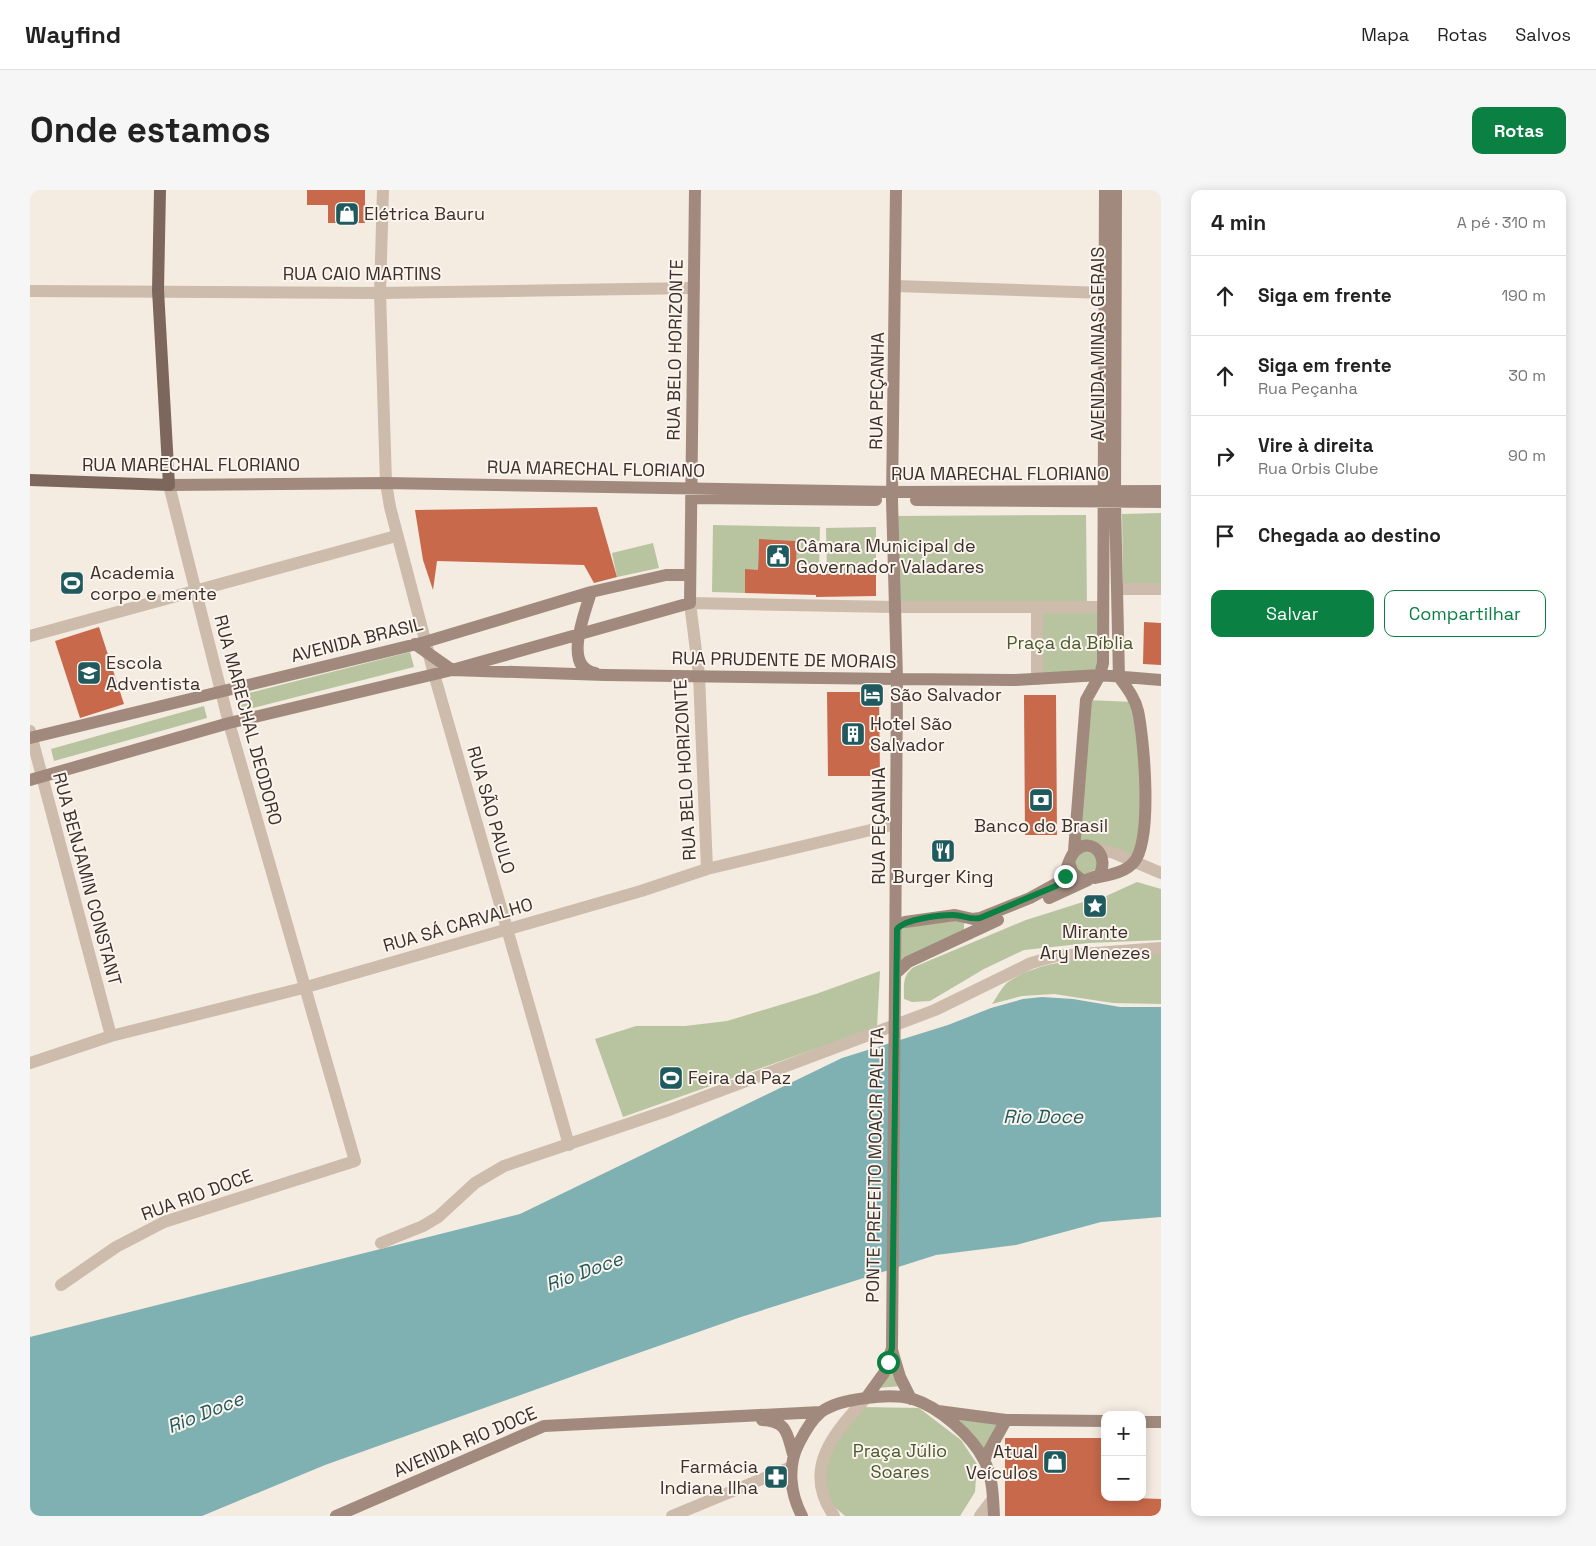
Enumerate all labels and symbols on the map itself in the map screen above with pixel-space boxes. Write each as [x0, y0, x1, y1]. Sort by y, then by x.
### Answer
shop icon: Elétrica Bauru [334, 201, 360, 227]
place label: Elétrica Bauru [364, 202, 485, 225]
street label: AVENIDA MINAS GERAIS [1086, 247, 1109, 441]
street label: RUA BELO HORIZONTE [661, 259, 688, 441]
street label: RUA CAIO MARTINS [283, 262, 441, 285]
street label: RUA PEÇANHA [864, 332, 889, 450]
street label: RUA MARECHAL FLORIANO [82, 453, 300, 476]
street label: RUA MARECHAL FLORIANO [487, 455, 705, 482]
street label: RUA MARECHAL FLORIANO [891, 462, 1109, 485]
place label: Câmara Municipal de Governador Valadares [796, 534, 984, 578]
public building icon: Câmara Municipal de Governador Valadares [765, 543, 791, 569]
place label: Academia corpo e mente [90, 561, 217, 605]
sports icon: Academia corpo e mente [59, 570, 85, 596]
street label: RUA MARECHAL DEODORO [209, 612, 288, 828]
street label: AVENIDA BRASIL [288, 612, 425, 667]
park label: Praça da Bíblia [1007, 631, 1133, 654]
street label: RUA PRUDENTE DE MORAIS [671, 646, 897, 673]
place label: Escola Adventista [106, 651, 200, 695]
school or university icon: Escola Adventista [76, 660, 102, 686]
street label: RUA BELO HORIZONTE [668, 679, 701, 861]
hotel icon: São Salvador [859, 682, 885, 708]
place label: São Salvador [890, 683, 1002, 706]
place label: Hotel São Salvador [870, 712, 952, 756]
building icon: Hotel São Salvador [840, 721, 866, 747]
street label: RUA SÃO PAULO [462, 743, 521, 876]
street label: RUA PEÇANHA [867, 767, 890, 885]
street label: RUA BENJAMIN CONSTANT [48, 770, 127, 988]
bank icon: Banco do Brasil [1028, 787, 1054, 813]
place label: Banco do Brasil [974, 814, 1108, 837]
restaurant icon: Burger King [930, 838, 956, 864]
place label: Burger King [893, 865, 993, 888]
route end [1054, 865, 1077, 888]
street label: RUA SÁ CARVALHO [380, 892, 535, 957]
place icon: Mirante Ary Menezes [1082, 893, 1108, 919]
place label: Mirante Ary Menezes [1040, 920, 1150, 964]
street label: PONTE PREFEITO MOACIR PALETA [861, 1027, 888, 1303]
sports icon: Feira da Paz [658, 1065, 684, 1091]
place label: Feira da Paz [688, 1066, 791, 1089]
water label: Rio Doce [1003, 1104, 1084, 1129]
street label: RUA RIO DOCE [138, 1164, 256, 1225]
water label: Rio Doce [542, 1246, 627, 1297]
route start [877, 1351, 900, 1374]
water label: Rio Doce [163, 1386, 248, 1439]
street label: AVENIDA RIO DOCE [390, 1401, 540, 1482]
park label: Praça Júlio Soares [853, 1439, 947, 1483]
place label: Atual Veículos [966, 1440, 1038, 1484]
shop icon: Atual Veículos [1042, 1449, 1068, 1475]
place label: Farmácia Indiana Ilha [660, 1455, 758, 1499]
pharmacy icon: Farmácia Indiana Ilha [763, 1464, 789, 1490]

